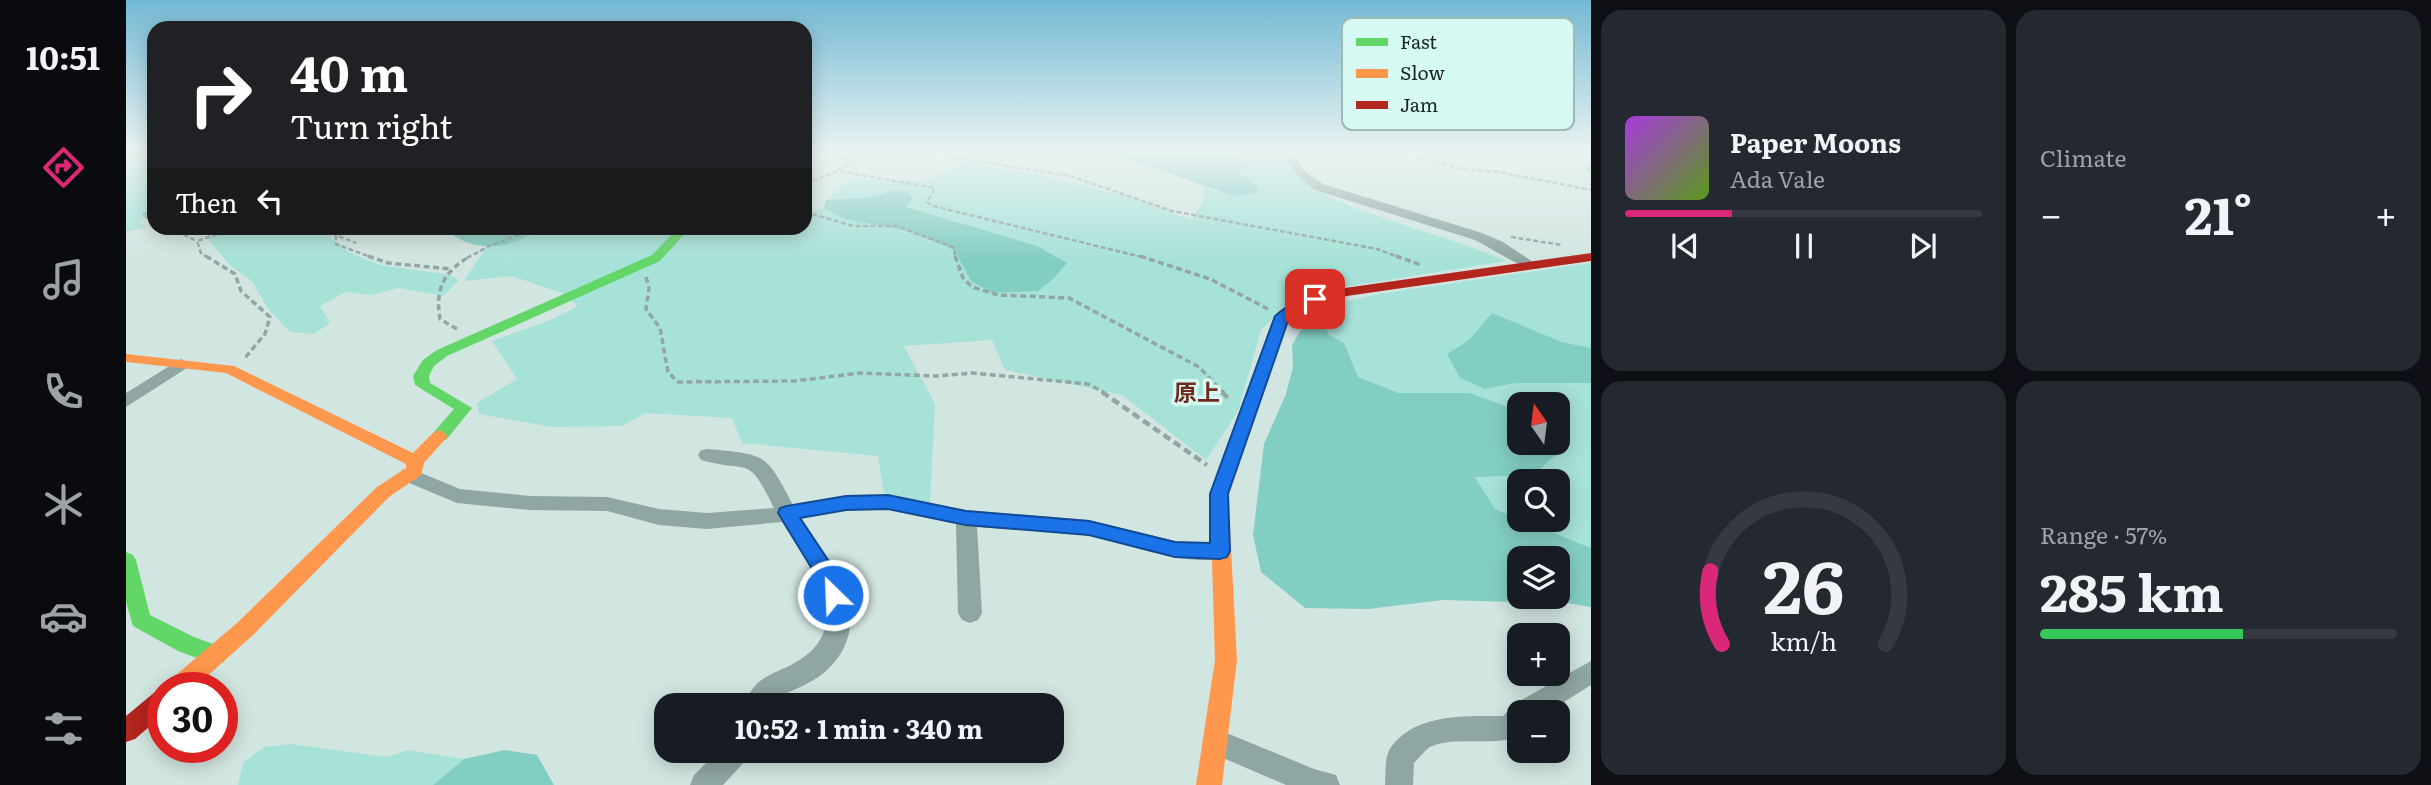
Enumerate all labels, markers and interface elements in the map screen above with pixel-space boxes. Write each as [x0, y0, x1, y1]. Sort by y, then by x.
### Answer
legend [1342, 18, 1574, 130]
text: Fast [1400, 27, 1437, 55]
text: 10:51 [26, 32, 100, 80]
text: 40 m [290, 34, 408, 107]
icon: right [175, 49, 266, 140]
text: Slow [1400, 58, 1445, 86]
text: Jam [1400, 90, 1438, 118]
text: Turn right [290, 101, 452, 149]
text: Paper Moons [1730, 122, 1901, 161]
text: Climate [2040, 140, 2126, 174]
icon: directions [39, 143, 88, 192]
text: Ada Vale [1730, 161, 1825, 195]
text: 21° [2185, 174, 2252, 251]
text: Then [175, 182, 237, 221]
icon: left [251, 182, 289, 220]
text: − [2040, 184, 2062, 241]
text: + [2375, 184, 2397, 241]
icon: previous [1666, 227, 1704, 265]
icon: pause [1785, 227, 1823, 265]
icon: next [1904, 227, 1942, 265]
icon: music [39, 255, 88, 304]
pin [1285, 269, 1345, 329]
icon: arrive [1296, 280, 1334, 318]
icon: phone [39, 367, 88, 416]
district label: 原上 [1174, 374, 1220, 408]
north arrow [1507, 392, 1570, 455]
map controls [1507, 392, 1570, 763]
button: search [1507, 469, 1570, 532]
icon: climate [39, 480, 88, 529]
text: Range · 57% [2040, 517, 2167, 551]
text: 26 [1763, 528, 1844, 636]
button: layers [1507, 546, 1570, 609]
text: 285 km [2040, 551, 2224, 628]
position arrow [796, 558, 870, 632]
icon: car [39, 592, 88, 641]
text: km/h [1770, 622, 1837, 659]
button: + [1507, 623, 1570, 686]
speed limit sign: 30 [147, 672, 238, 763]
button: − [1507, 700, 1570, 763]
icon: filters [39, 704, 88, 753]
text: 10:52 · 1 min · 340 m [735, 708, 983, 747]

